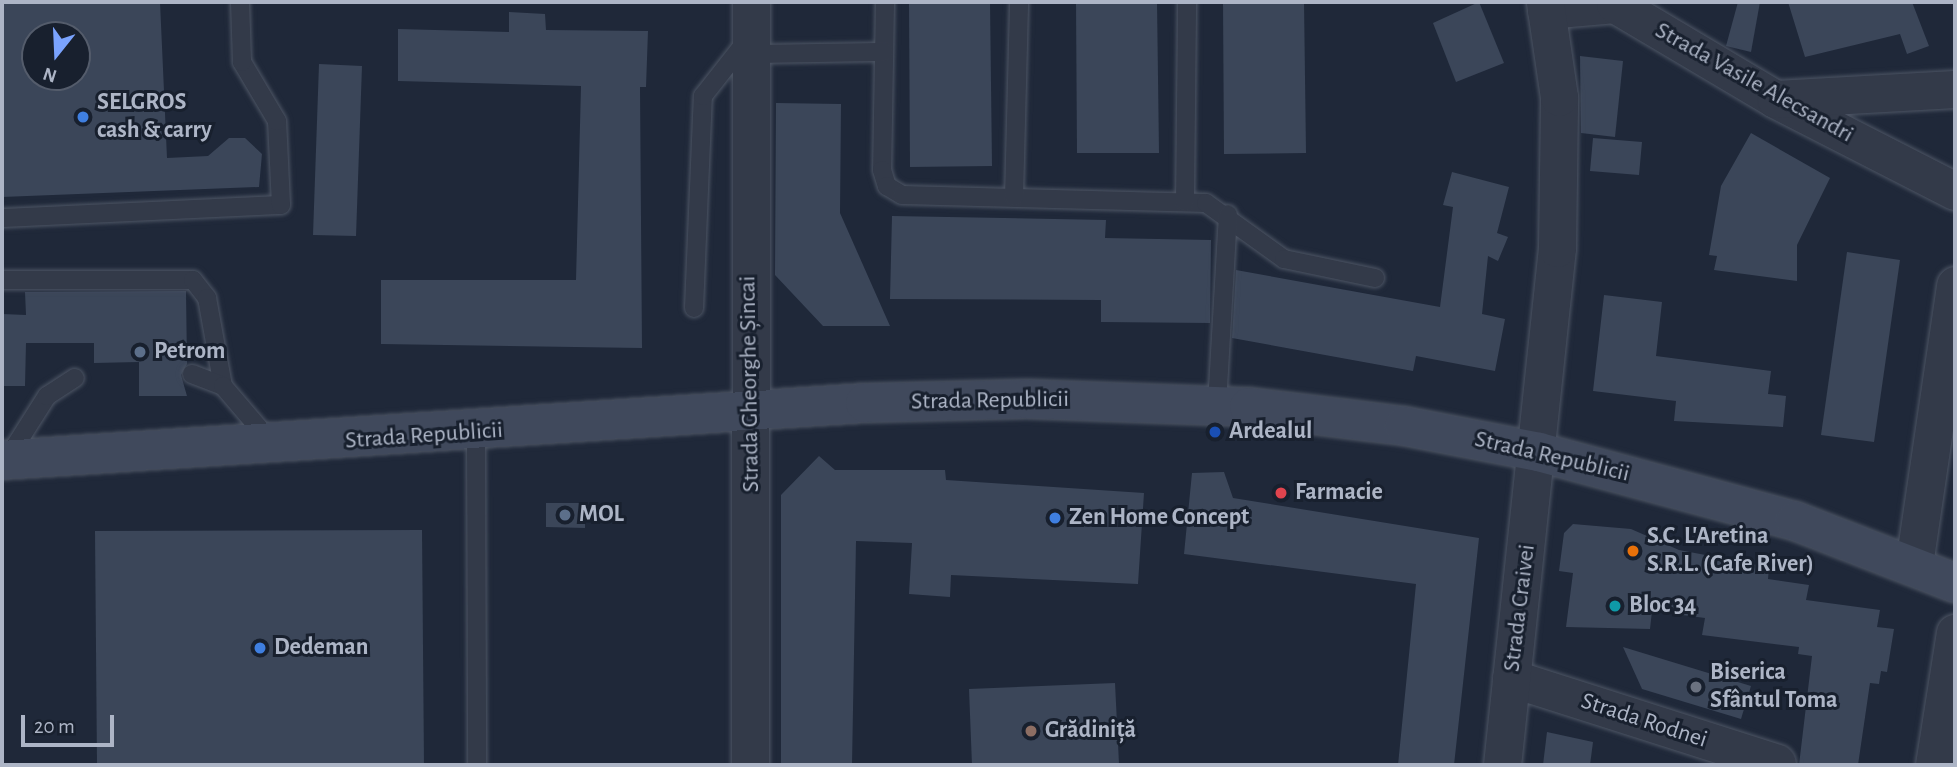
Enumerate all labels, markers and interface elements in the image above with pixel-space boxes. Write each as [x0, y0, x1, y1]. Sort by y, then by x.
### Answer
street label: Strada Vasile Alecsandri [1650, 17, 1858, 149]
north arrow [21, 21, 91, 91]
text: N [41, 63, 59, 86]
place label: SELGROS cash & carry [97, 89, 212, 145]
marker: SELGROS cash & carry [75, 109, 91, 125]
street label: Strada Gheorghe Șincai [734, 275, 766, 493]
place label: Petrom [154, 338, 225, 366]
marker: Petrom [132, 344, 148, 360]
street label: Strada Republicii [911, 385, 1069, 417]
street label: Strada Republicii [344, 416, 504, 456]
place label: Ardealul [1229, 418, 1312, 446]
marker: Ardealul [1207, 424, 1223, 440]
street label: Strada Republicii [1472, 425, 1632, 489]
place label: Farmacie [1295, 479, 1383, 507]
marker: Farmacie [1273, 485, 1289, 501]
place label: MOL [579, 501, 624, 529]
place label: Zen Home Concept [1069, 504, 1249, 532]
marker: MOL [557, 507, 573, 523]
marker: Zen Home Concept [1047, 510, 1063, 526]
place label: S.C. L'Aretina S.R.L. (Cafe River) [1647, 523, 1814, 579]
street label: Strada Craivei [1498, 543, 1542, 673]
marker: S.C. L'Aretina S.R.L. (Cafe River) [1625, 543, 1641, 559]
place label: Bloc 34 [1629, 592, 1696, 620]
marker: Bloc 34 [1607, 598, 1623, 614]
place label: Dedeman [274, 634, 368, 662]
marker: Dedeman [252, 640, 268, 656]
place label: Biserica Sfântul Toma [1710, 659, 1838, 715]
marker: Biserica Sfântul Toma [1688, 679, 1704, 695]
street label: Strada Rodnei [1577, 687, 1711, 755]
scale bar [24, 700, 117, 744]
text: 20 m [34, 716, 75, 737]
place label: Grădiniță [1045, 717, 1136, 745]
marker: Grădiniță [1023, 723, 1039, 739]

